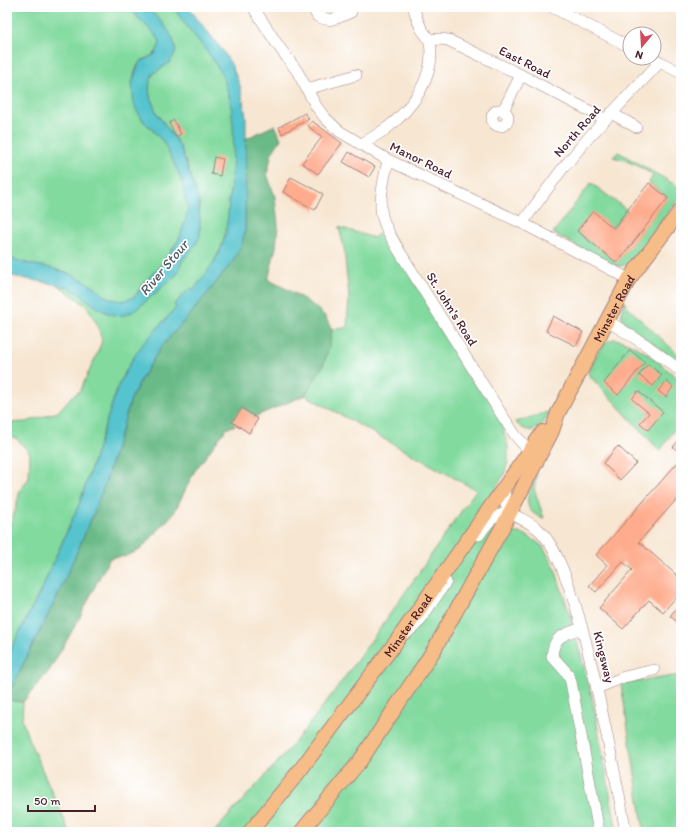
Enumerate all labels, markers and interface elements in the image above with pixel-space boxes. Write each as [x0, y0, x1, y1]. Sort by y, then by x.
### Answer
north arrow [622, 26, 662, 66]
street label: East Road [497, 43, 553, 81]
text: N [634, 48, 645, 62]
street label: North Road [550, 102, 604, 160]
street label: Manor Road [387, 139, 455, 181]
water label: River Stour [136, 236, 193, 299]
street label: St. John's Road [423, 269, 481, 349]
street label: Minster Road [590, 271, 637, 345]
street label: Minster Road [380, 591, 435, 660]
street label: Kingsway [590, 630, 618, 684]
scale bar [28, 787, 95, 813]
text: 50 m [34, 794, 60, 808]

